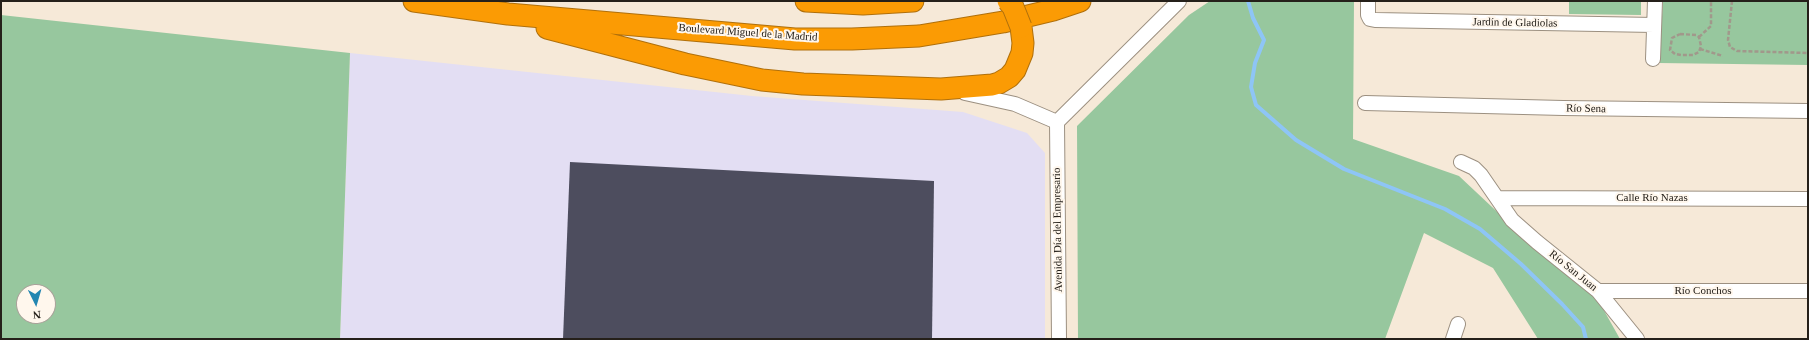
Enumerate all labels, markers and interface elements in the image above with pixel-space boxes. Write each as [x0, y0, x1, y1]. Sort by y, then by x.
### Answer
street label: Jardín de Gladiolas [1472, 16, 1558, 30]
street label: Boulevard Miguel de la Madrid [678, 22, 818, 44]
street label: Río Sena [1566, 102, 1606, 116]
street label: Avenida Día del Empresario [1050, 168, 1066, 292]
street label: Calle Río Nazas [1616, 191, 1688, 205]
street label: Río San Juan [1546, 248, 1600, 294]
north arrow [16, 284, 56, 324]
street label: Río Conchos [1674, 284, 1732, 298]
text: N [32, 309, 41, 321]

